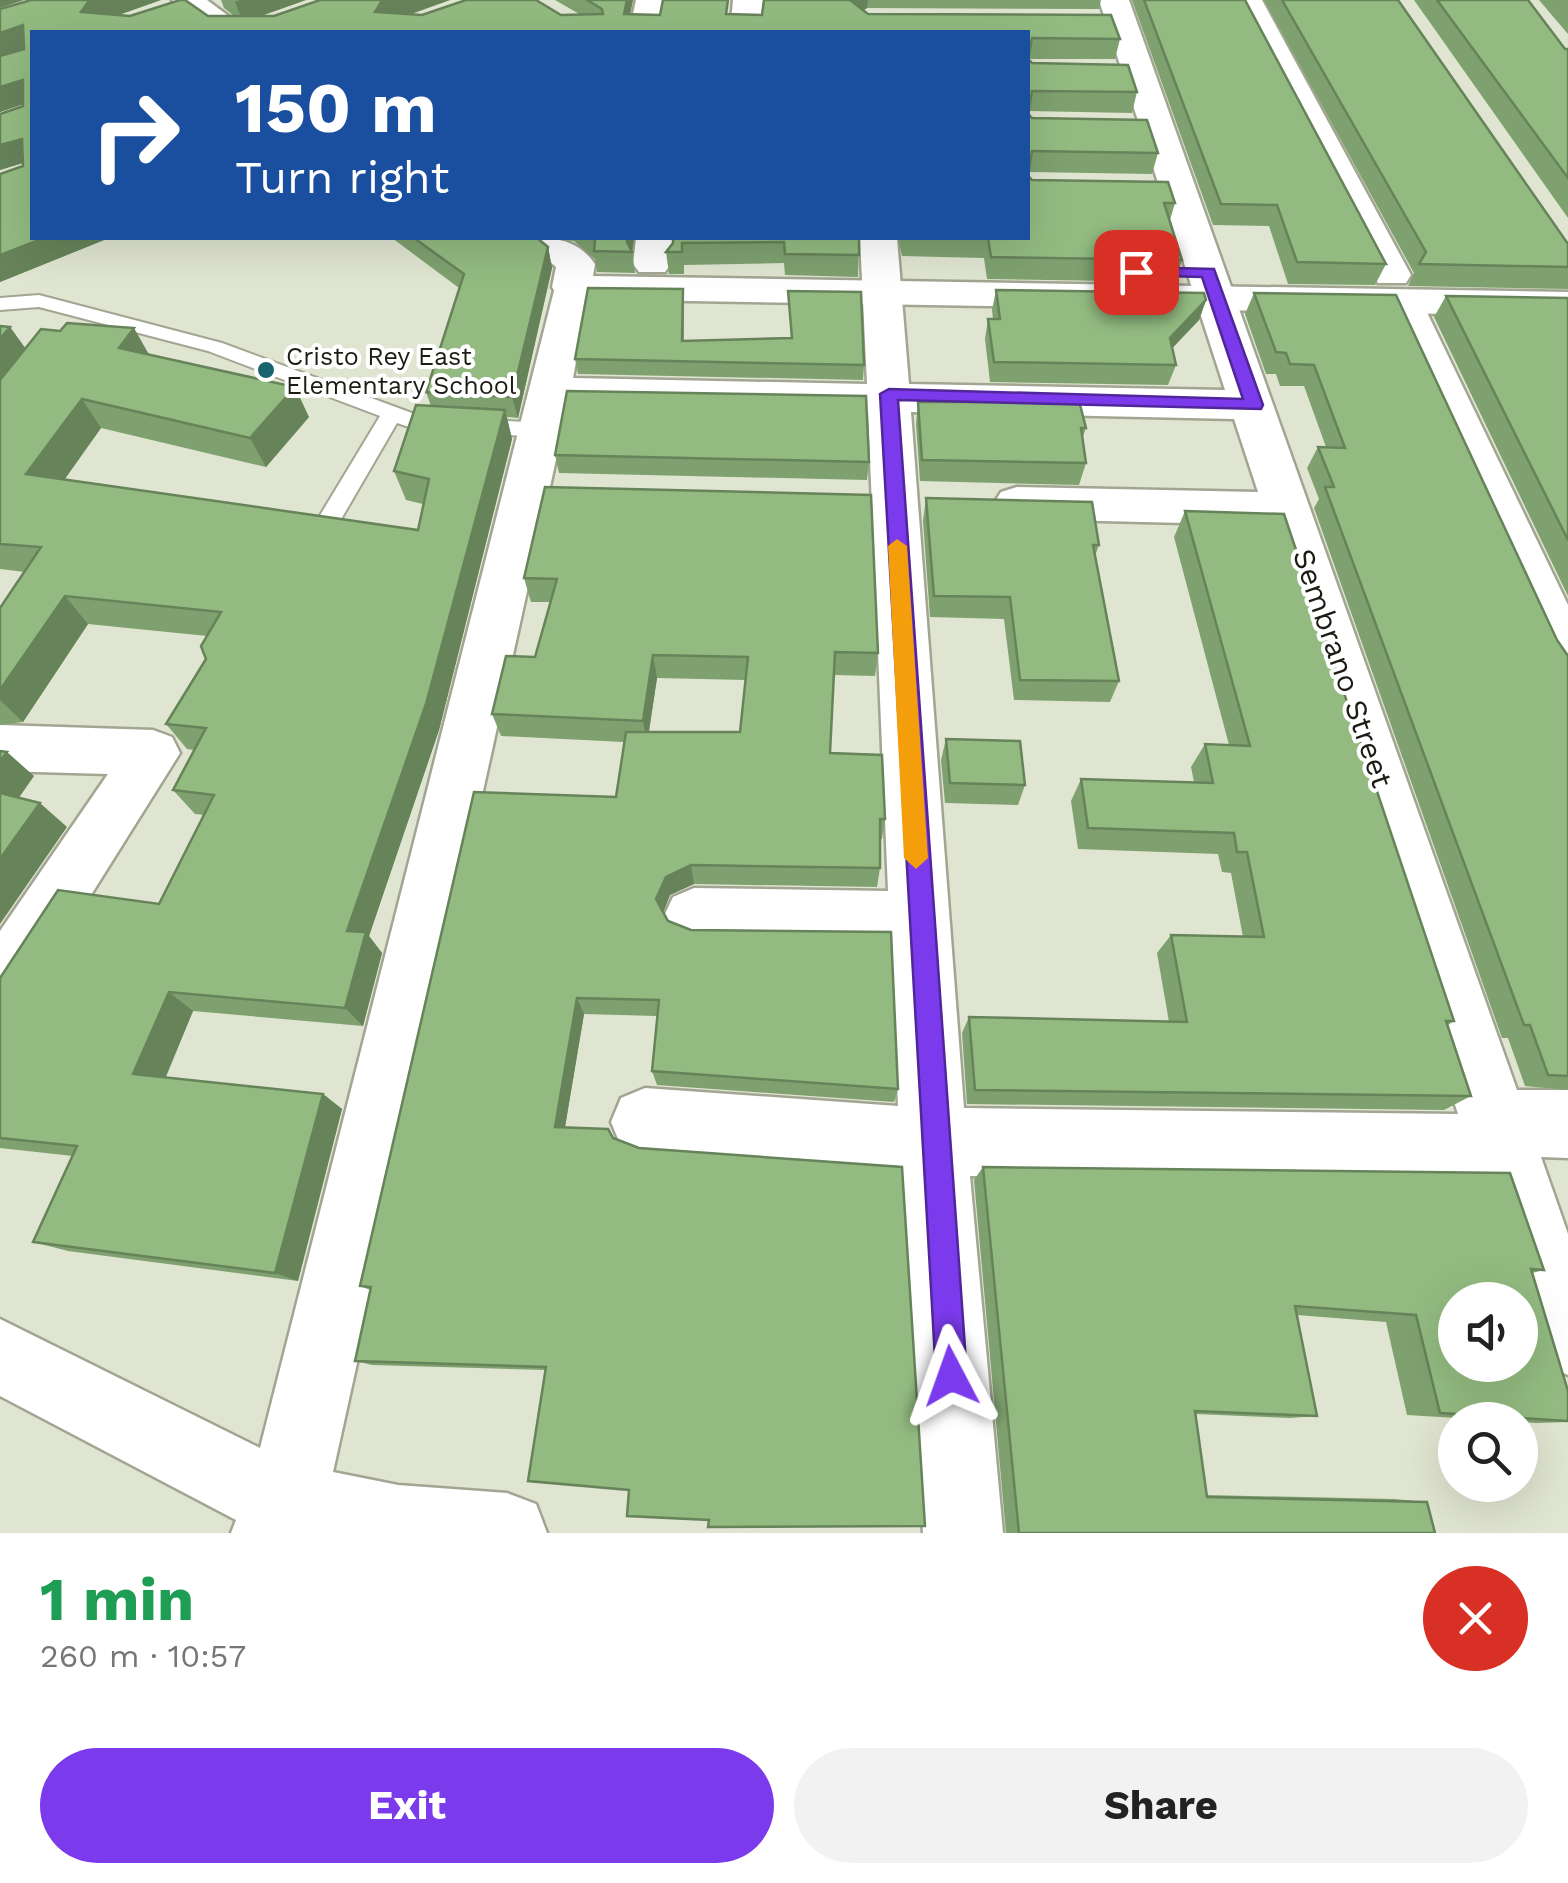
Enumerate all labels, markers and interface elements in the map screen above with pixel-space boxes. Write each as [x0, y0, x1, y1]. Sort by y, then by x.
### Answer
text: 150 m [235, 67, 437, 149]
icon: right [70, 70, 200, 200]
text: Turn right [235, 151, 449, 204]
pin [1094, 230, 1179, 315]
icon: arrive [1109, 245, 1164, 300]
place label: Cristo Rey East Elementary School [286, 342, 517, 400]
marker: Cristo Rey East Elementary School [255, 359, 277, 381]
street label: Sembrano Street [1286, 544, 1400, 792]
map controls [1438, 1282, 1538, 1502]
button: sound [1438, 1282, 1538, 1382]
position arrow [899, 1324, 1003, 1428]
button: search [1438, 1402, 1538, 1502]
text: 1 min [40, 1564, 194, 1635]
button: close [1423, 1566, 1528, 1671]
text: 260 m · 10:57 [40, 1637, 246, 1675]
button: Exit [40, 1748, 774, 1863]
button: Share [794, 1748, 1528, 1863]

